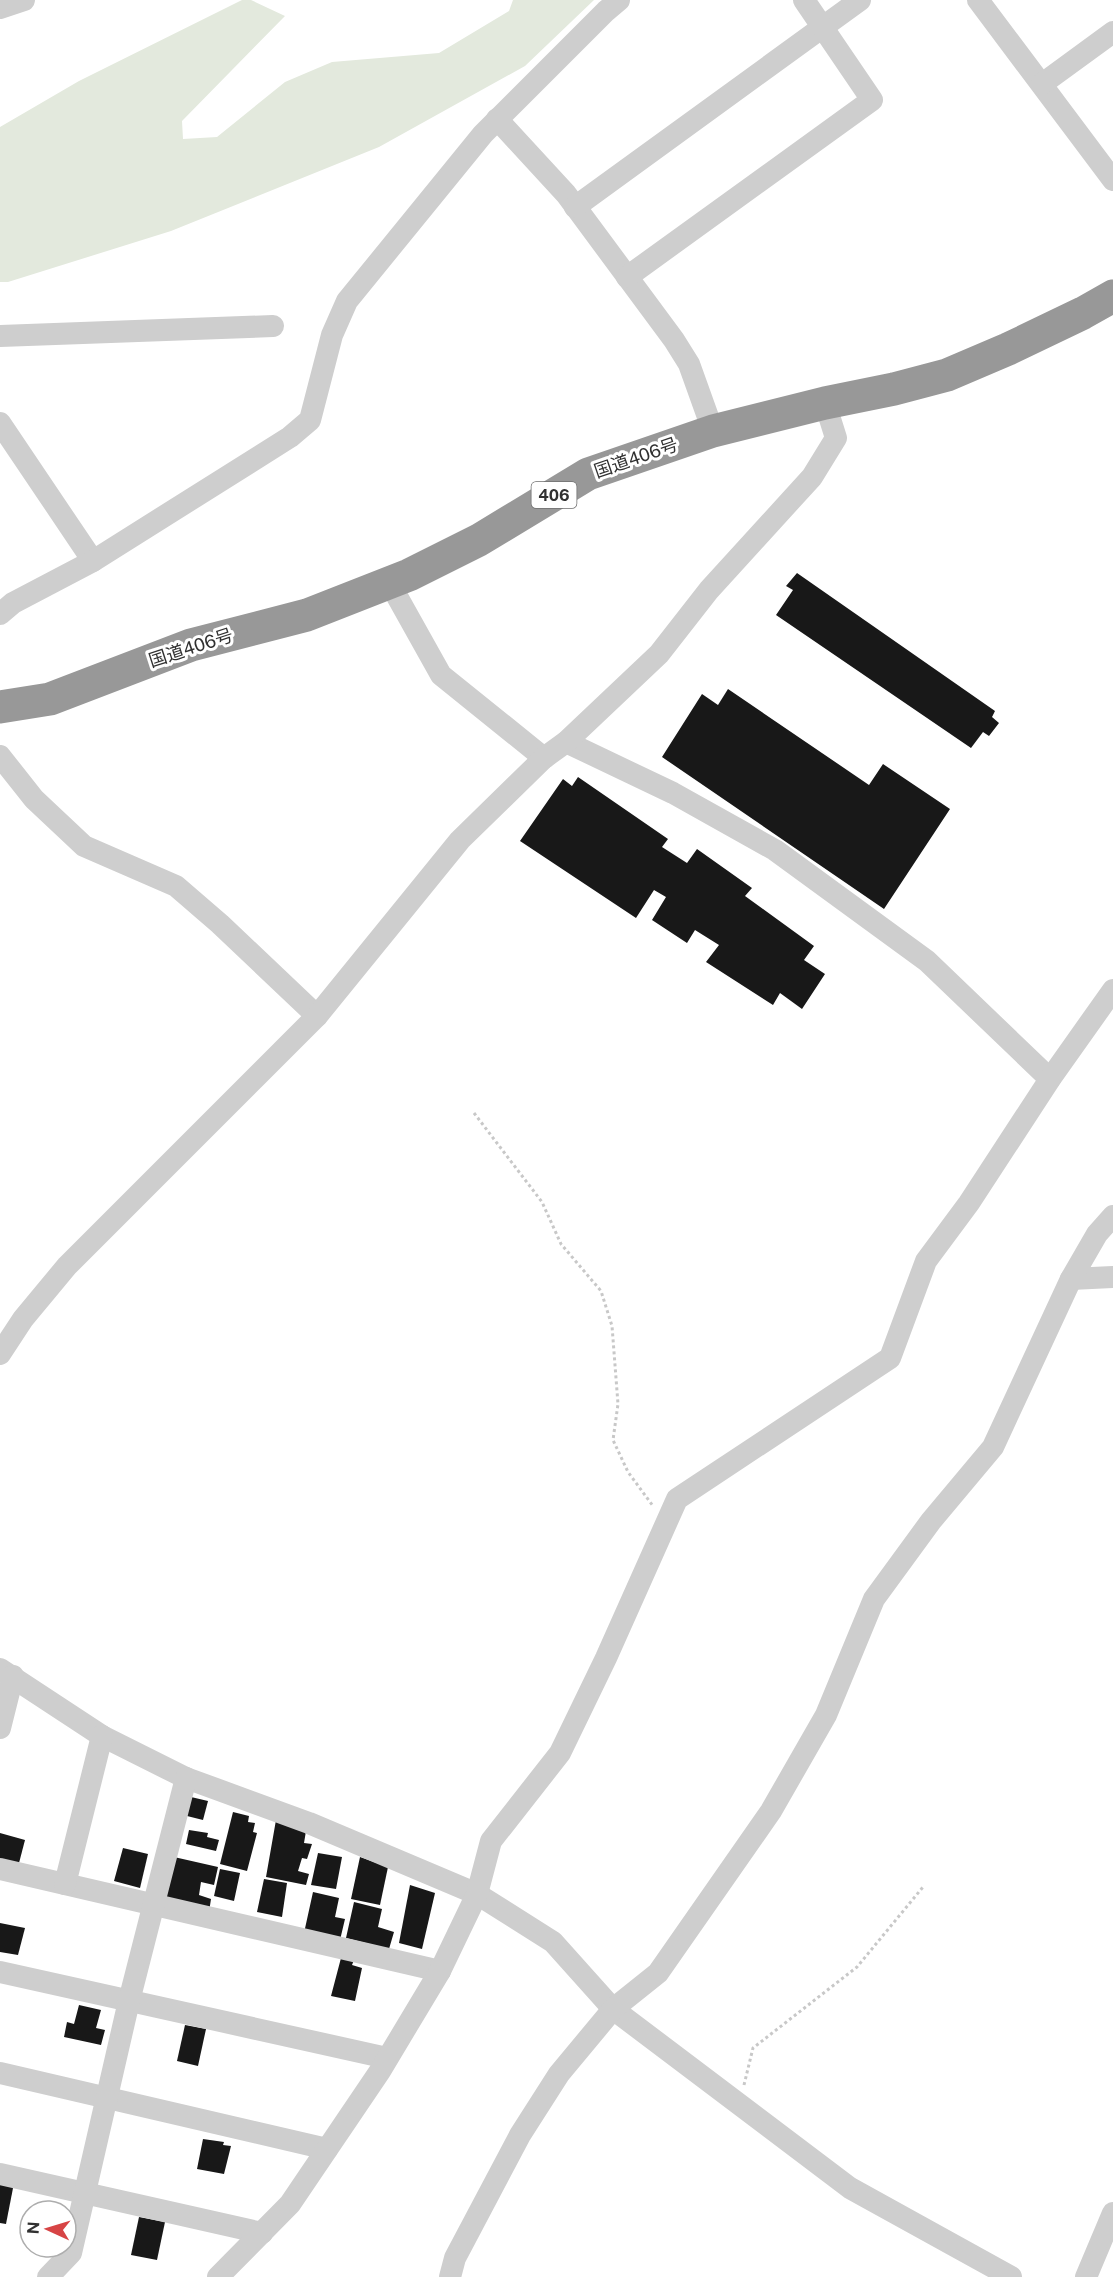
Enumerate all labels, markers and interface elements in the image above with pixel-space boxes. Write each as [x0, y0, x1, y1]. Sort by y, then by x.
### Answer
street label: 国道406号 [591, 433, 681, 482]
road number: 406 [532, 482, 576, 508]
street label: 国道406号 [146, 624, 236, 671]
north arrow [18, 2199, 78, 2259]
text: N [24, 2221, 43, 2235]

